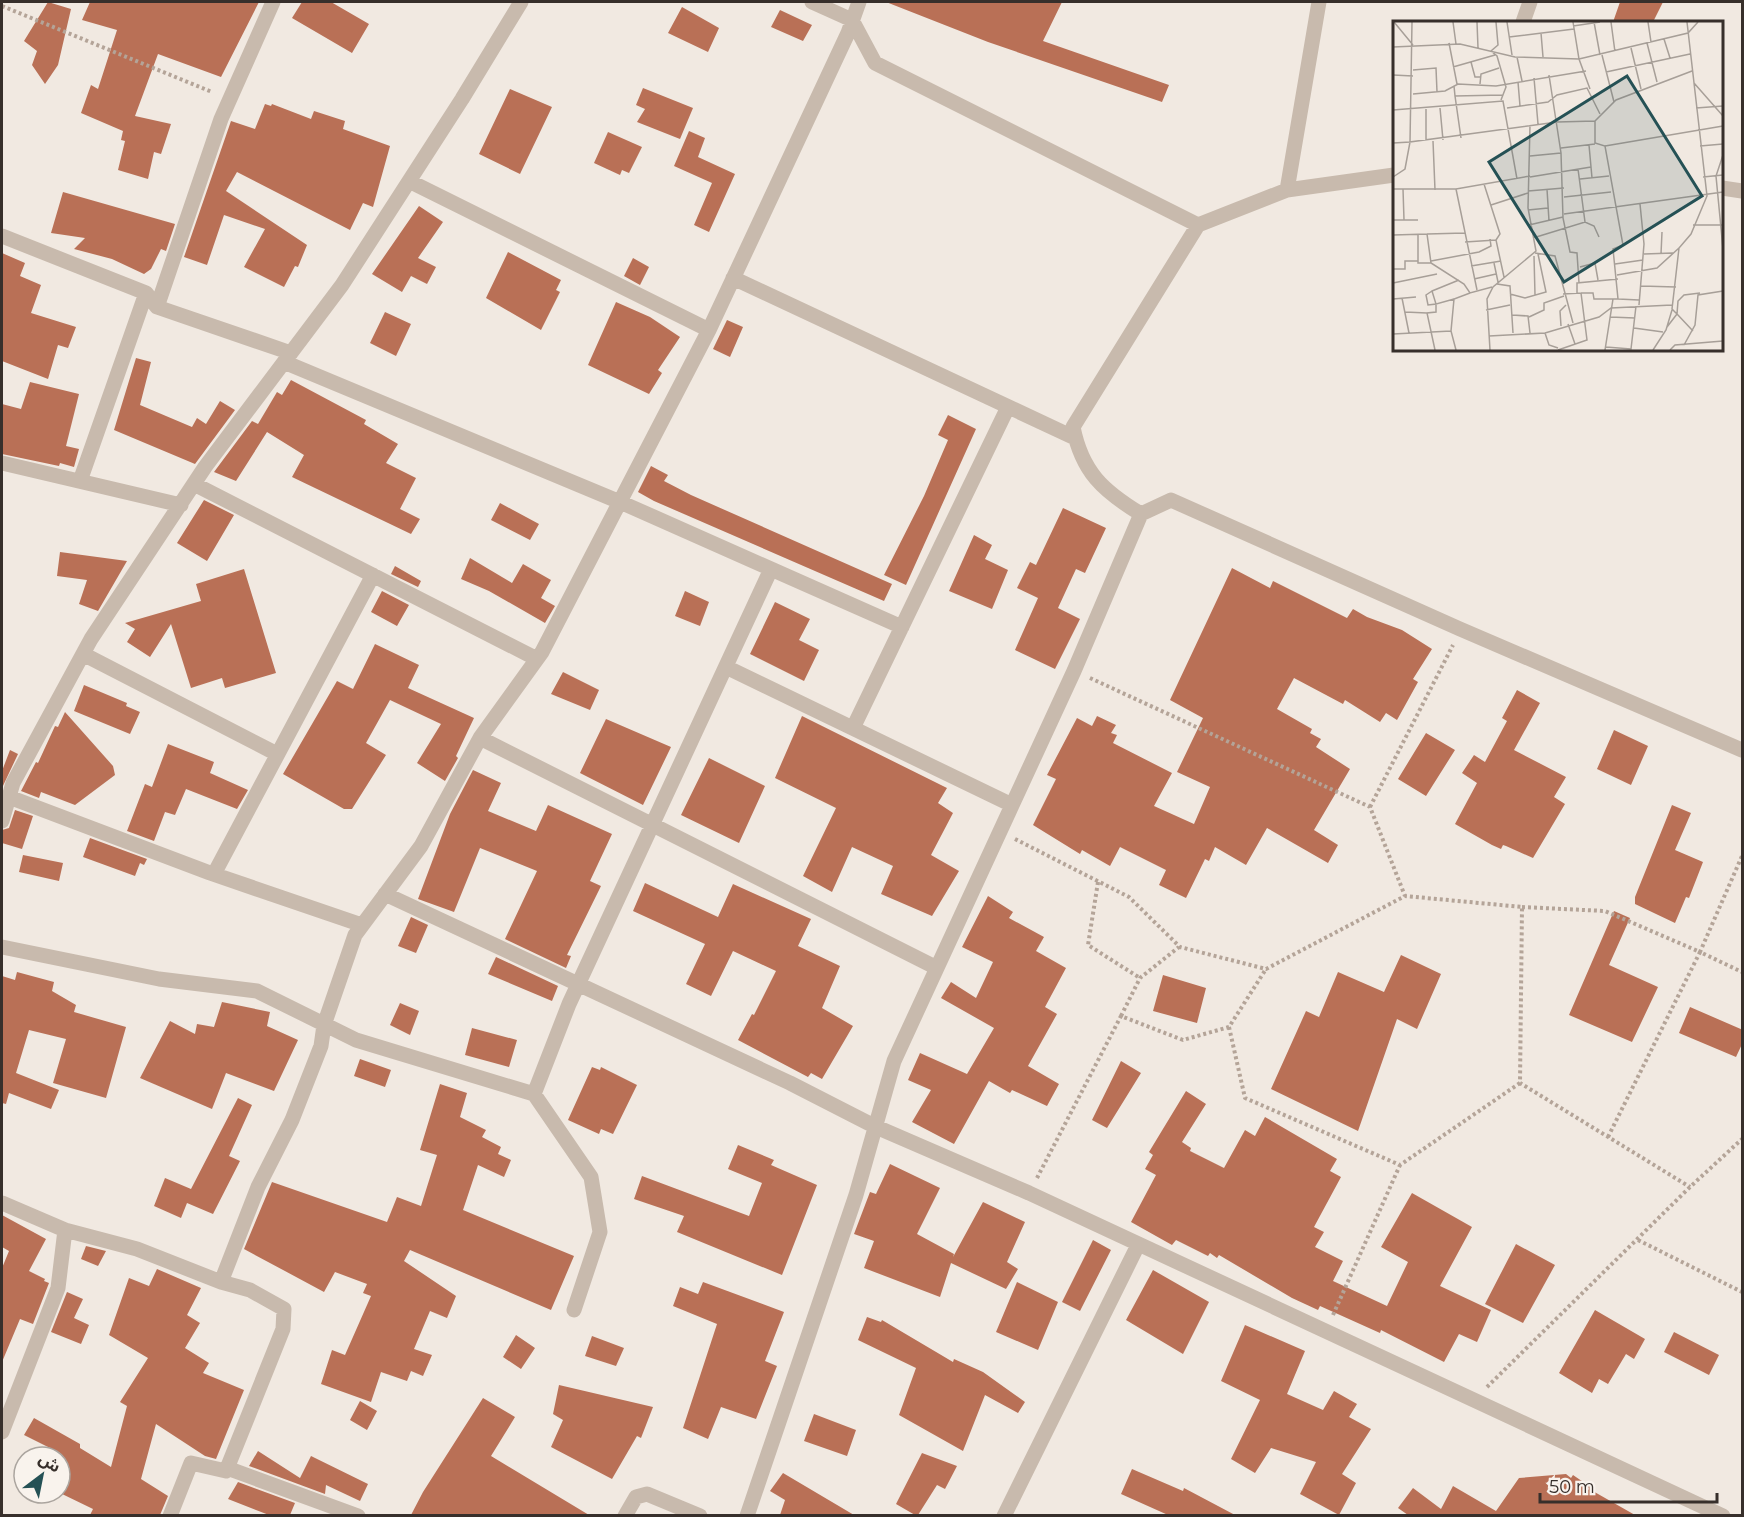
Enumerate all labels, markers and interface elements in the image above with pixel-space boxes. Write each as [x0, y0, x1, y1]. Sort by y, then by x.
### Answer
inset map [1393, 21, 1723, 351]
north arrow [12, 1445, 72, 1505]
text: ش [35, 1449, 64, 1477]
scale bar [1540, 1466, 1717, 1504]
text: 50 m [1549, 1476, 1595, 1498]

